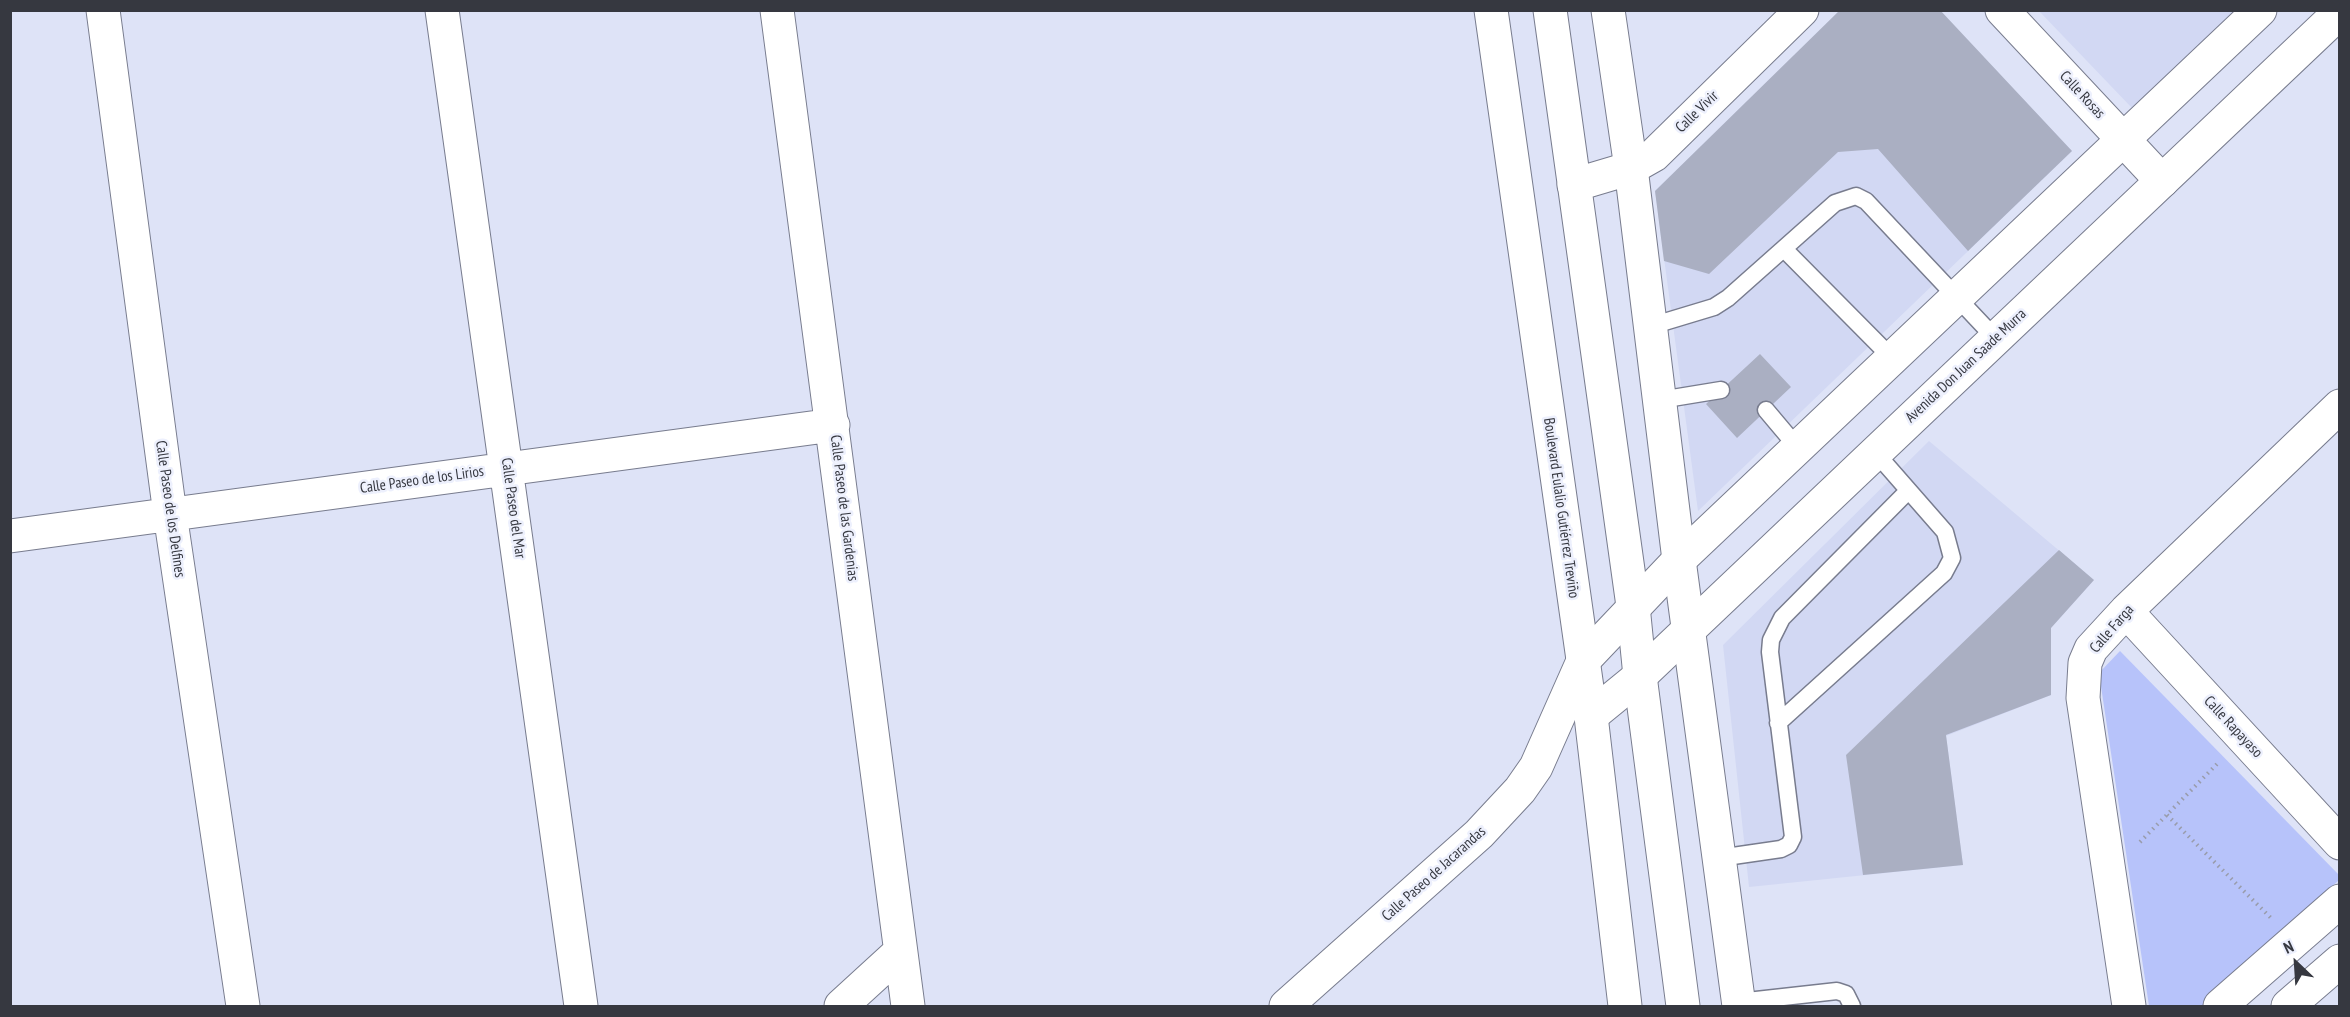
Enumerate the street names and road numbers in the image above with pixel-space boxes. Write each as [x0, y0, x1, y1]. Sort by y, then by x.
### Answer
street label: Calle Rosas [2056, 68, 2108, 122]
street label: Calle Vivir [1672, 87, 1722, 137]
street label: Avenida Don Juan Saade Murra [1902, 305, 2030, 427]
street label: Boulevard Eulalio Gutiérrez Treviño [1539, 417, 1583, 599]
street label: Calle Paseo de las Gardenias [826, 434, 862, 582]
street label: Calle Paseo de los Delfines [151, 439, 189, 579]
street label: Calle Paseo del Mar [497, 457, 529, 559]
street label: Calle Paseo de los Lirios [359, 462, 485, 498]
street label: Calle Farga [2086, 601, 2138, 657]
street label: Calle Rapayaso [2200, 692, 2266, 762]
street label: Calle Paseo de Jacarandas [1378, 823, 1490, 925]

